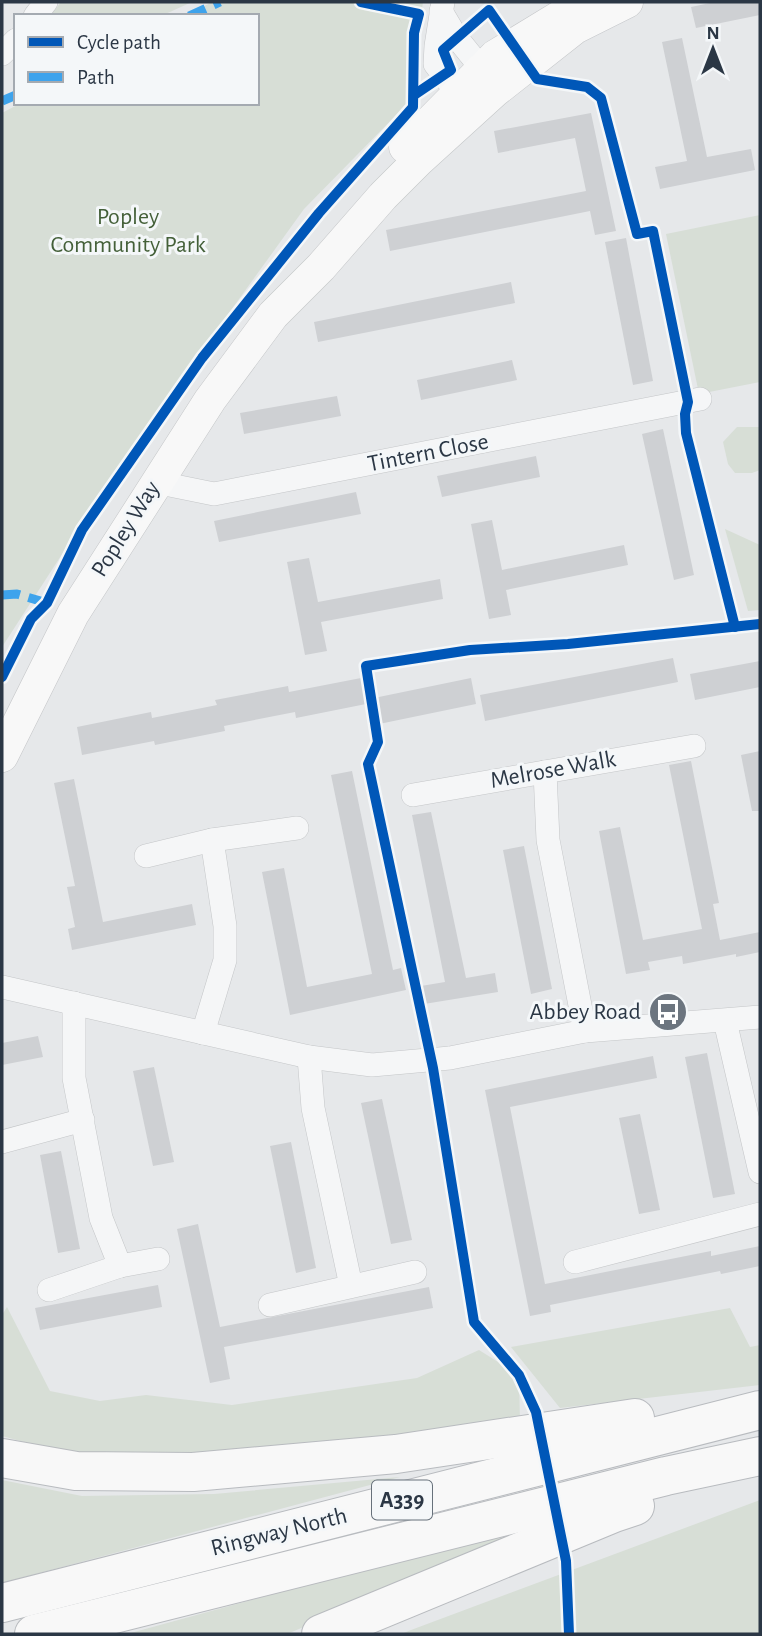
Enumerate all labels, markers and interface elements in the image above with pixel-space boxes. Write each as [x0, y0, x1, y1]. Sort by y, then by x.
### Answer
legend [14, 14, 259, 105]
north arrow [678, 14, 748, 84]
text: N [706, 24, 720, 43]
text: Cycle path [77, 32, 161, 53]
text: Path [77, 67, 115, 88]
park label: Popley Community Park [50, 205, 206, 257]
street label: Tintern Close [366, 430, 490, 476]
street label: Popley Way [87, 477, 165, 581]
street label: Melrose Walk [488, 747, 618, 793]
bus stop icon: Abbey Road [647, 991, 689, 1033]
place label: Abbey Road [529, 1000, 641, 1024]
road number: A339 [372, 1480, 432, 1520]
street label: Ringway North [209, 1504, 349, 1560]

